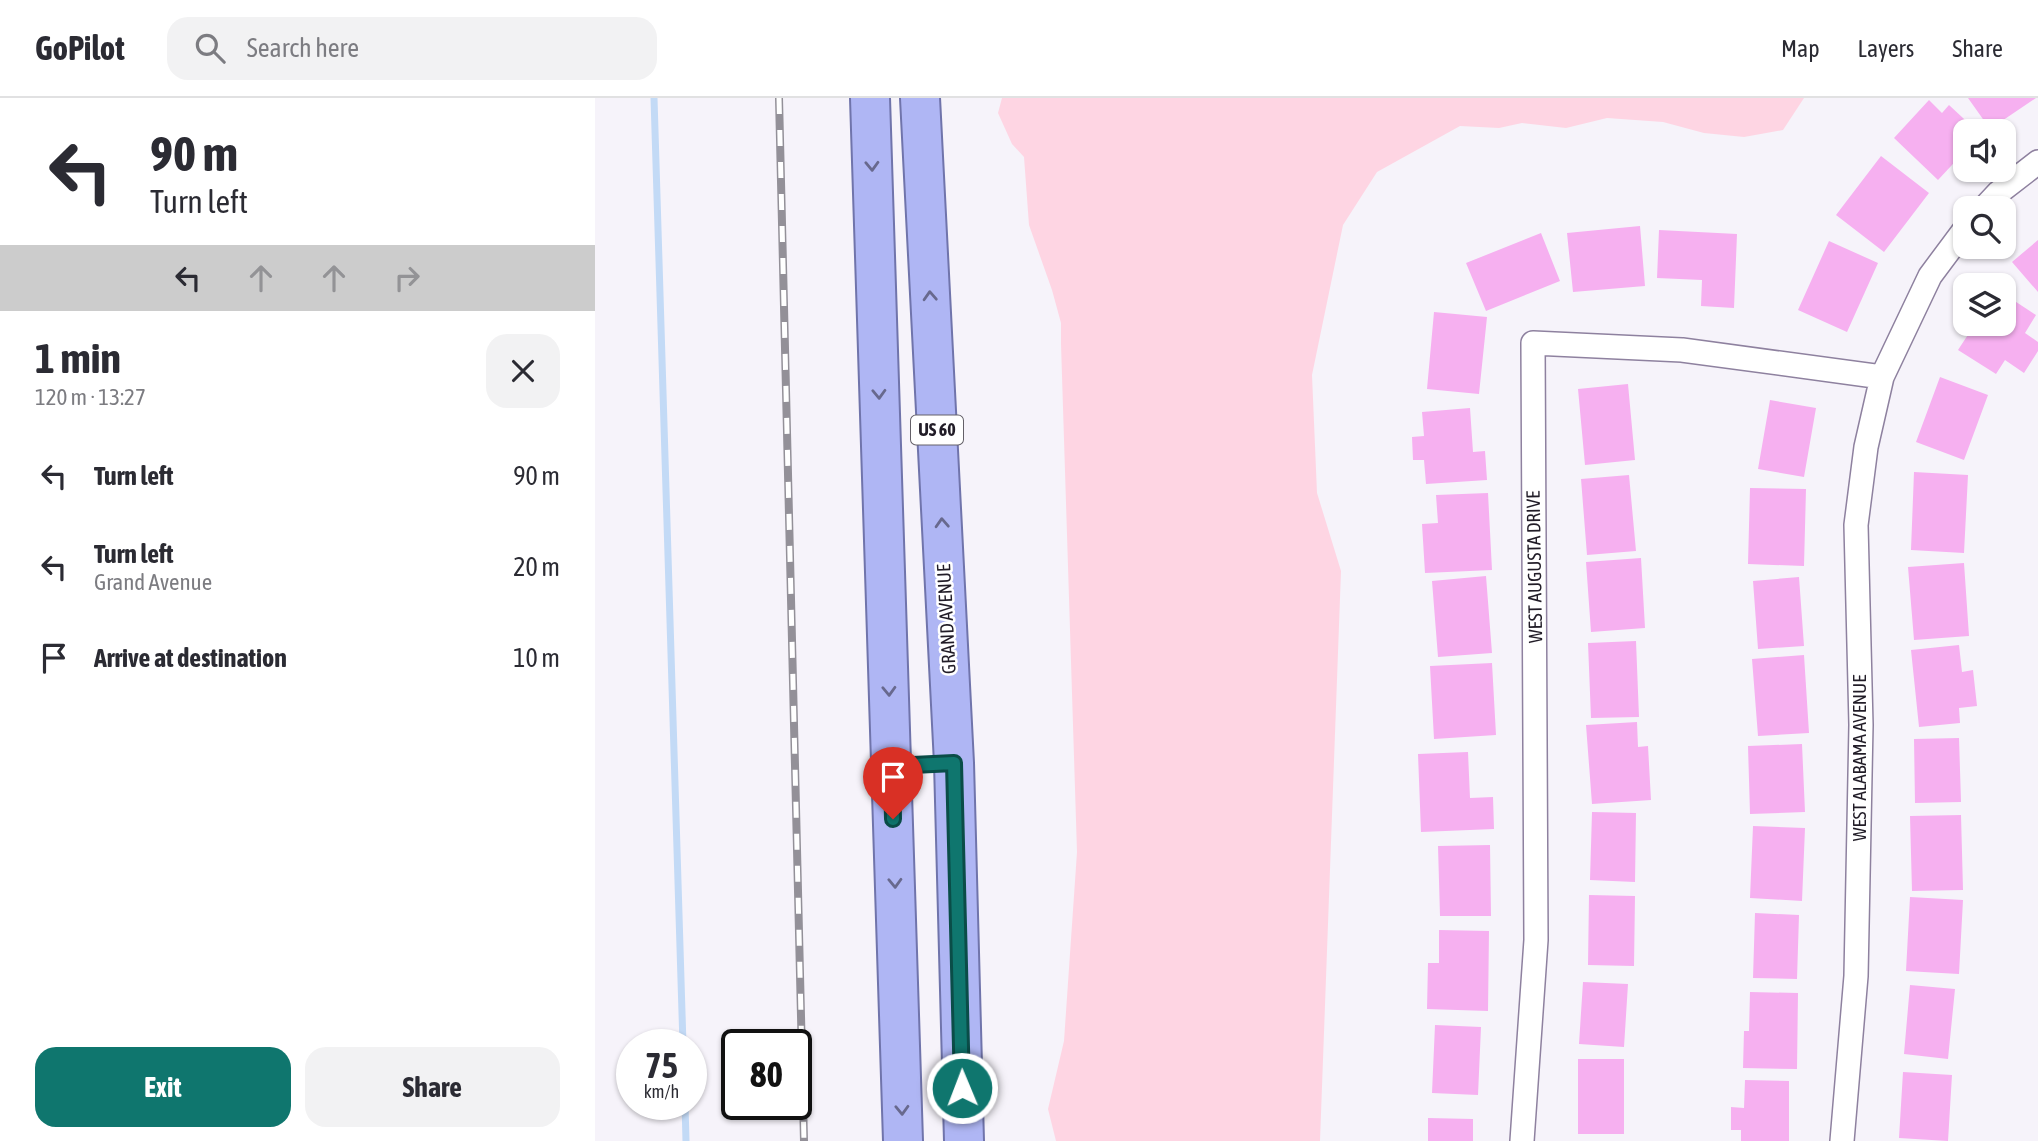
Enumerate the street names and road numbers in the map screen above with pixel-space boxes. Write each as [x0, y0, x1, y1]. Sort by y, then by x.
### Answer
road number: US 60 [911, 416, 963, 444]
street label: WEST AUGUSTA DRIVE [1522, 491, 1546, 643]
street label: GRAND AVENUE [932, 563, 960, 675]
street label: WEST ALABAMA AVENUE [1848, 675, 1870, 841]

